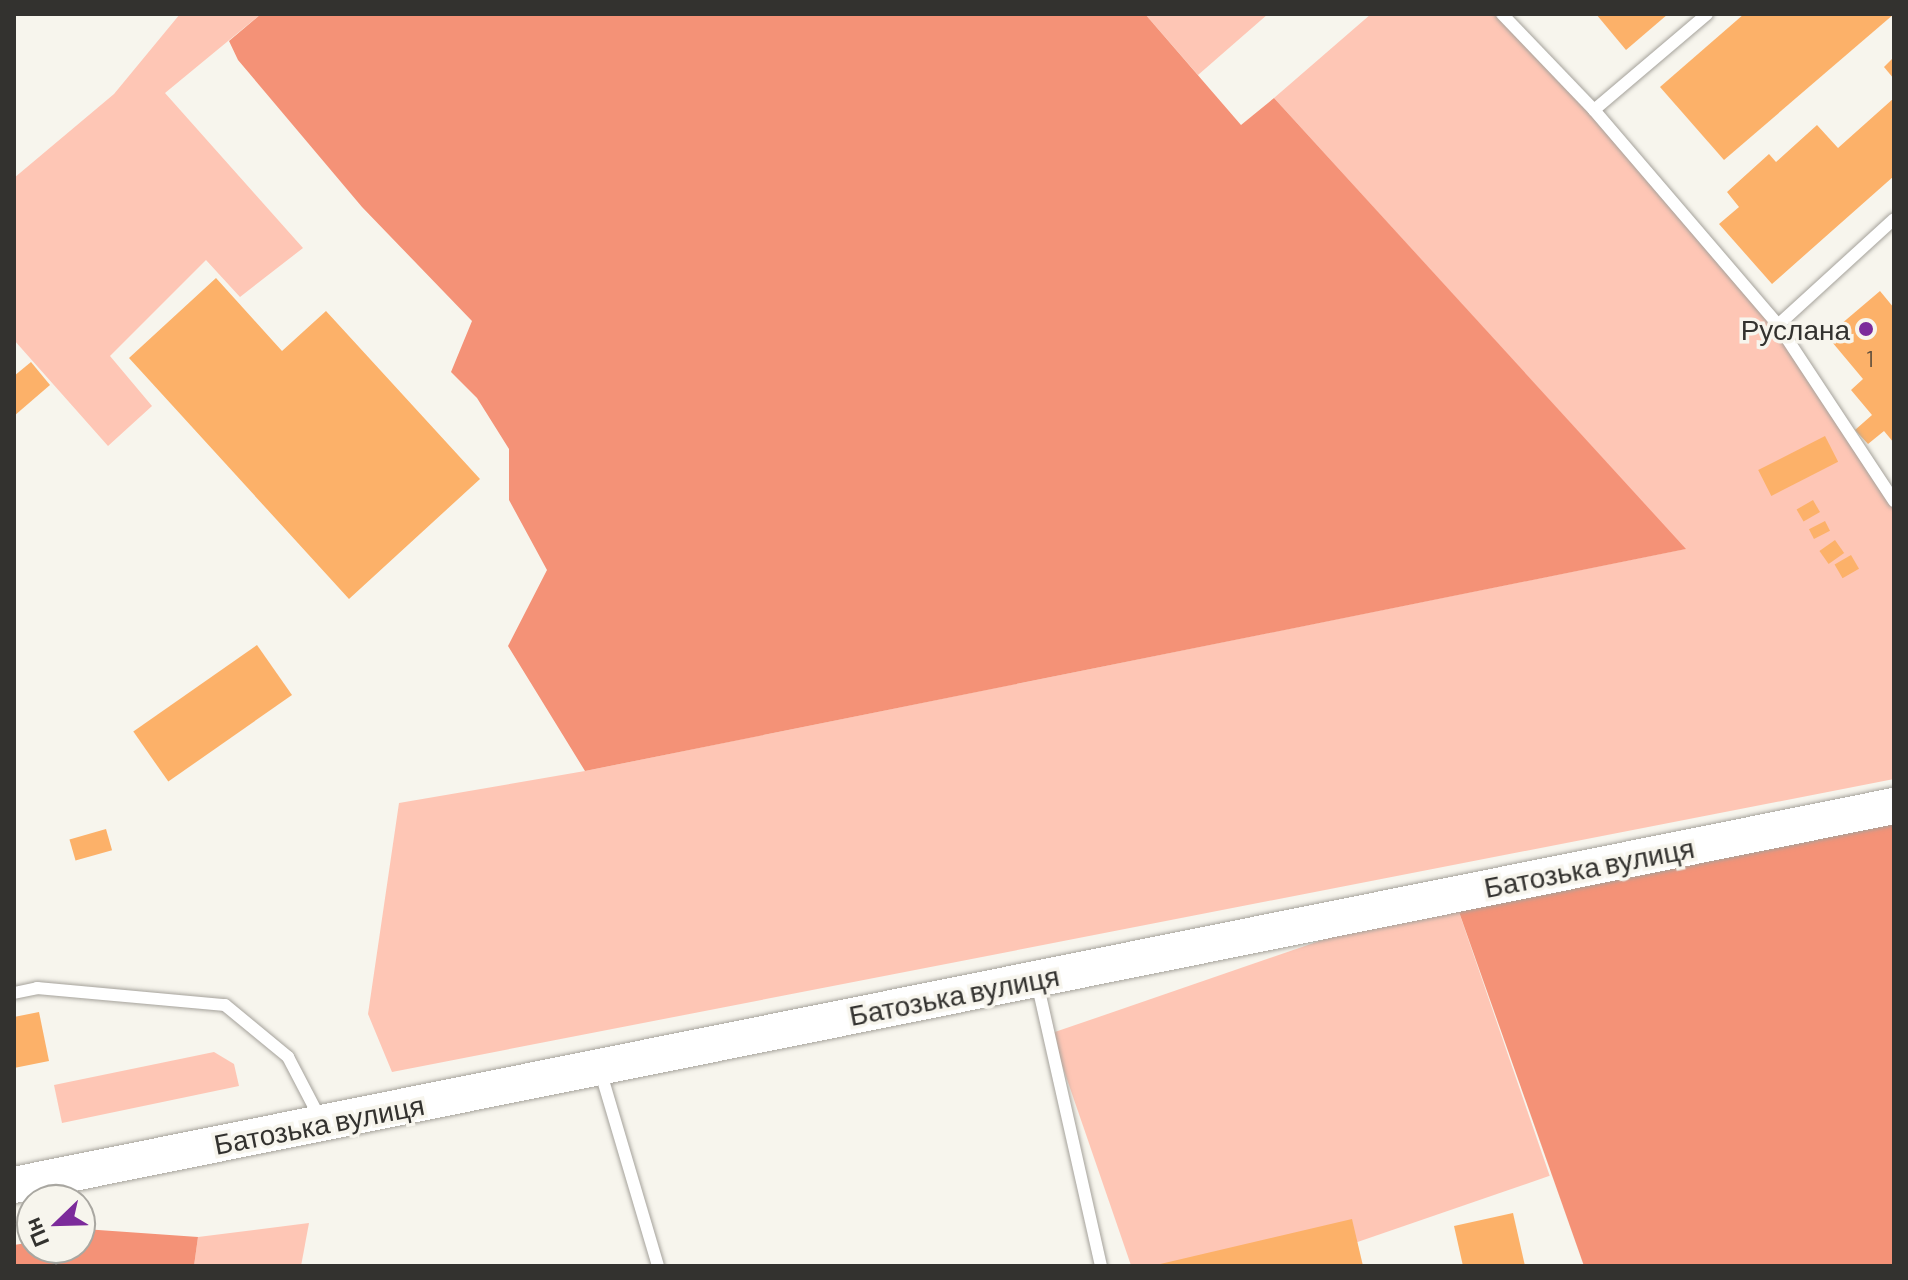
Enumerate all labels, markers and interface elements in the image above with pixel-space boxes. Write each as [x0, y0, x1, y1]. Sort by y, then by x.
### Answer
place label: Руслана [1741, 312, 1850, 346]
marker: Руслана [1857, 320, 1875, 338]
house number: 1 [1866, 344, 1874, 372]
street label: Батозька вулиця [1481, 830, 1697, 904]
street label: Батозька вулиця [846, 958, 1062, 1032]
street label: Батозька вулиця [211, 1087, 427, 1161]
north arrow [16, 1184, 96, 1264]
text: Пн [18, 1214, 53, 1251]

